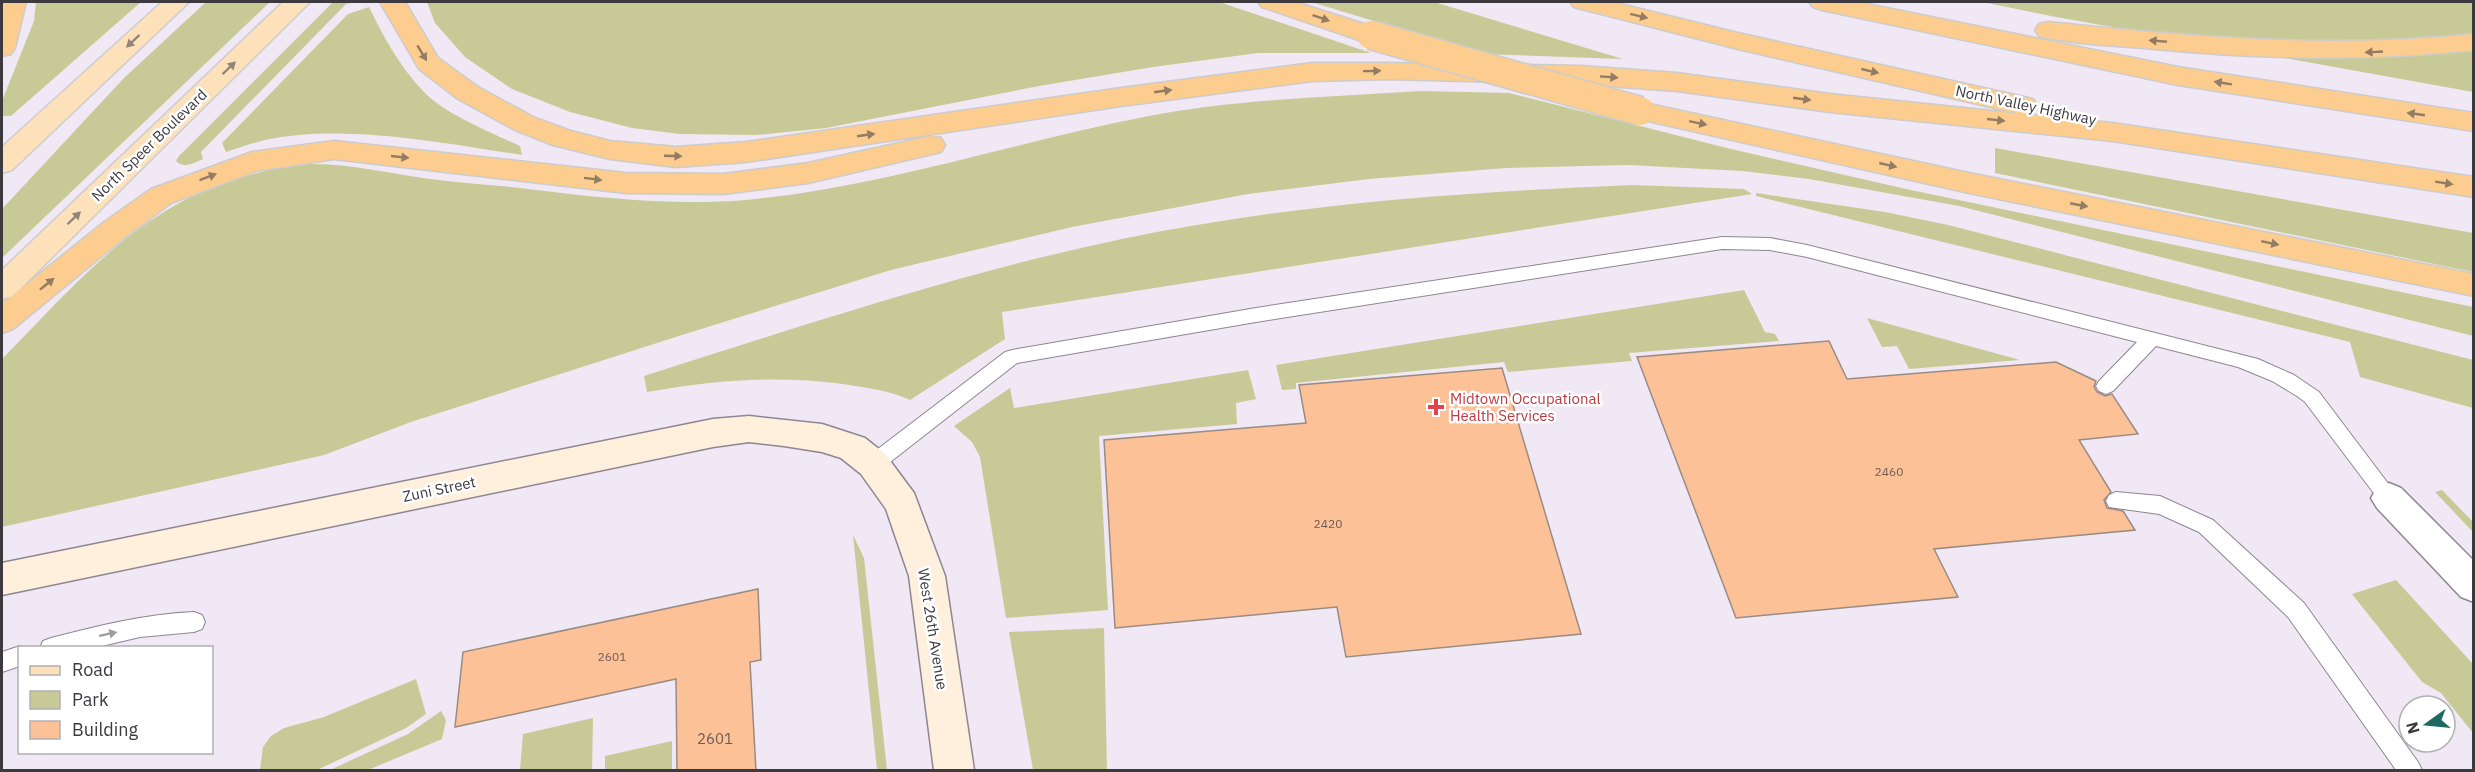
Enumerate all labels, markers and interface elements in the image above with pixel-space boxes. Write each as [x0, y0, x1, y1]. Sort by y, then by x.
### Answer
one-way arrow [1630, 12, 1648, 22]
one-way arrow [1312, 14, 1330, 24]
one-way arrow [125, 34, 140, 48]
one-way arrow [2148, 36, 2167, 46]
one-way arrow [417, 45, 427, 62]
one-way arrow [2364, 47, 2383, 56]
one-way arrow [221, 61, 235, 75]
one-way arrow [1362, 66, 1381, 76]
one-way arrow [1861, 67, 1880, 76]
one-way arrow [1599, 72, 1618, 81]
one-way arrow [2213, 78, 2232, 87]
street label: North Valley Highway [1954, 81, 2099, 129]
street label: North Speer Boulevard [87, 85, 211, 205]
one-way arrow [1154, 86, 1173, 96]
one-way arrow [1793, 95, 1812, 104]
one-way arrow [2406, 109, 2425, 118]
one-way arrow [1987, 115, 2006, 125]
one-way arrow [1688, 119, 1707, 128]
one-way arrow [857, 131, 876, 140]
one-way arrow [663, 151, 682, 160]
one-way arrow [390, 152, 409, 162]
one-way arrow [1879, 160, 1897, 170]
one-way arrow [200, 172, 218, 182]
one-way arrow [584, 174, 603, 183]
one-way arrow [2435, 178, 2454, 187]
one-way arrow [2070, 201, 2089, 210]
one-way arrow [66, 211, 81, 225]
one-way arrow [2261, 239, 2280, 248]
one-way arrow [39, 278, 55, 291]
place label: Midtown Occupational Health Services [1450, 389, 1601, 425]
marker: Midtown Occupational Health Services [1427, 398, 1445, 416]
house number: 2460 [1875, 464, 1903, 479]
street label: Zuni Street [401, 472, 477, 506]
house number: 2420 [1314, 516, 1342, 531]
street label: West 26th Avenue [914, 567, 952, 691]
one-way arrow [99, 629, 117, 639]
legend [18, 646, 213, 754]
house number: 2601 [598, 649, 626, 664]
text: Road [72, 658, 113, 681]
text: Park [72, 688, 109, 711]
north arrow [2397, 694, 2457, 754]
text: Building [72, 718, 139, 741]
text: N [2401, 720, 2424, 736]
house number: 2601 [697, 729, 733, 748]

